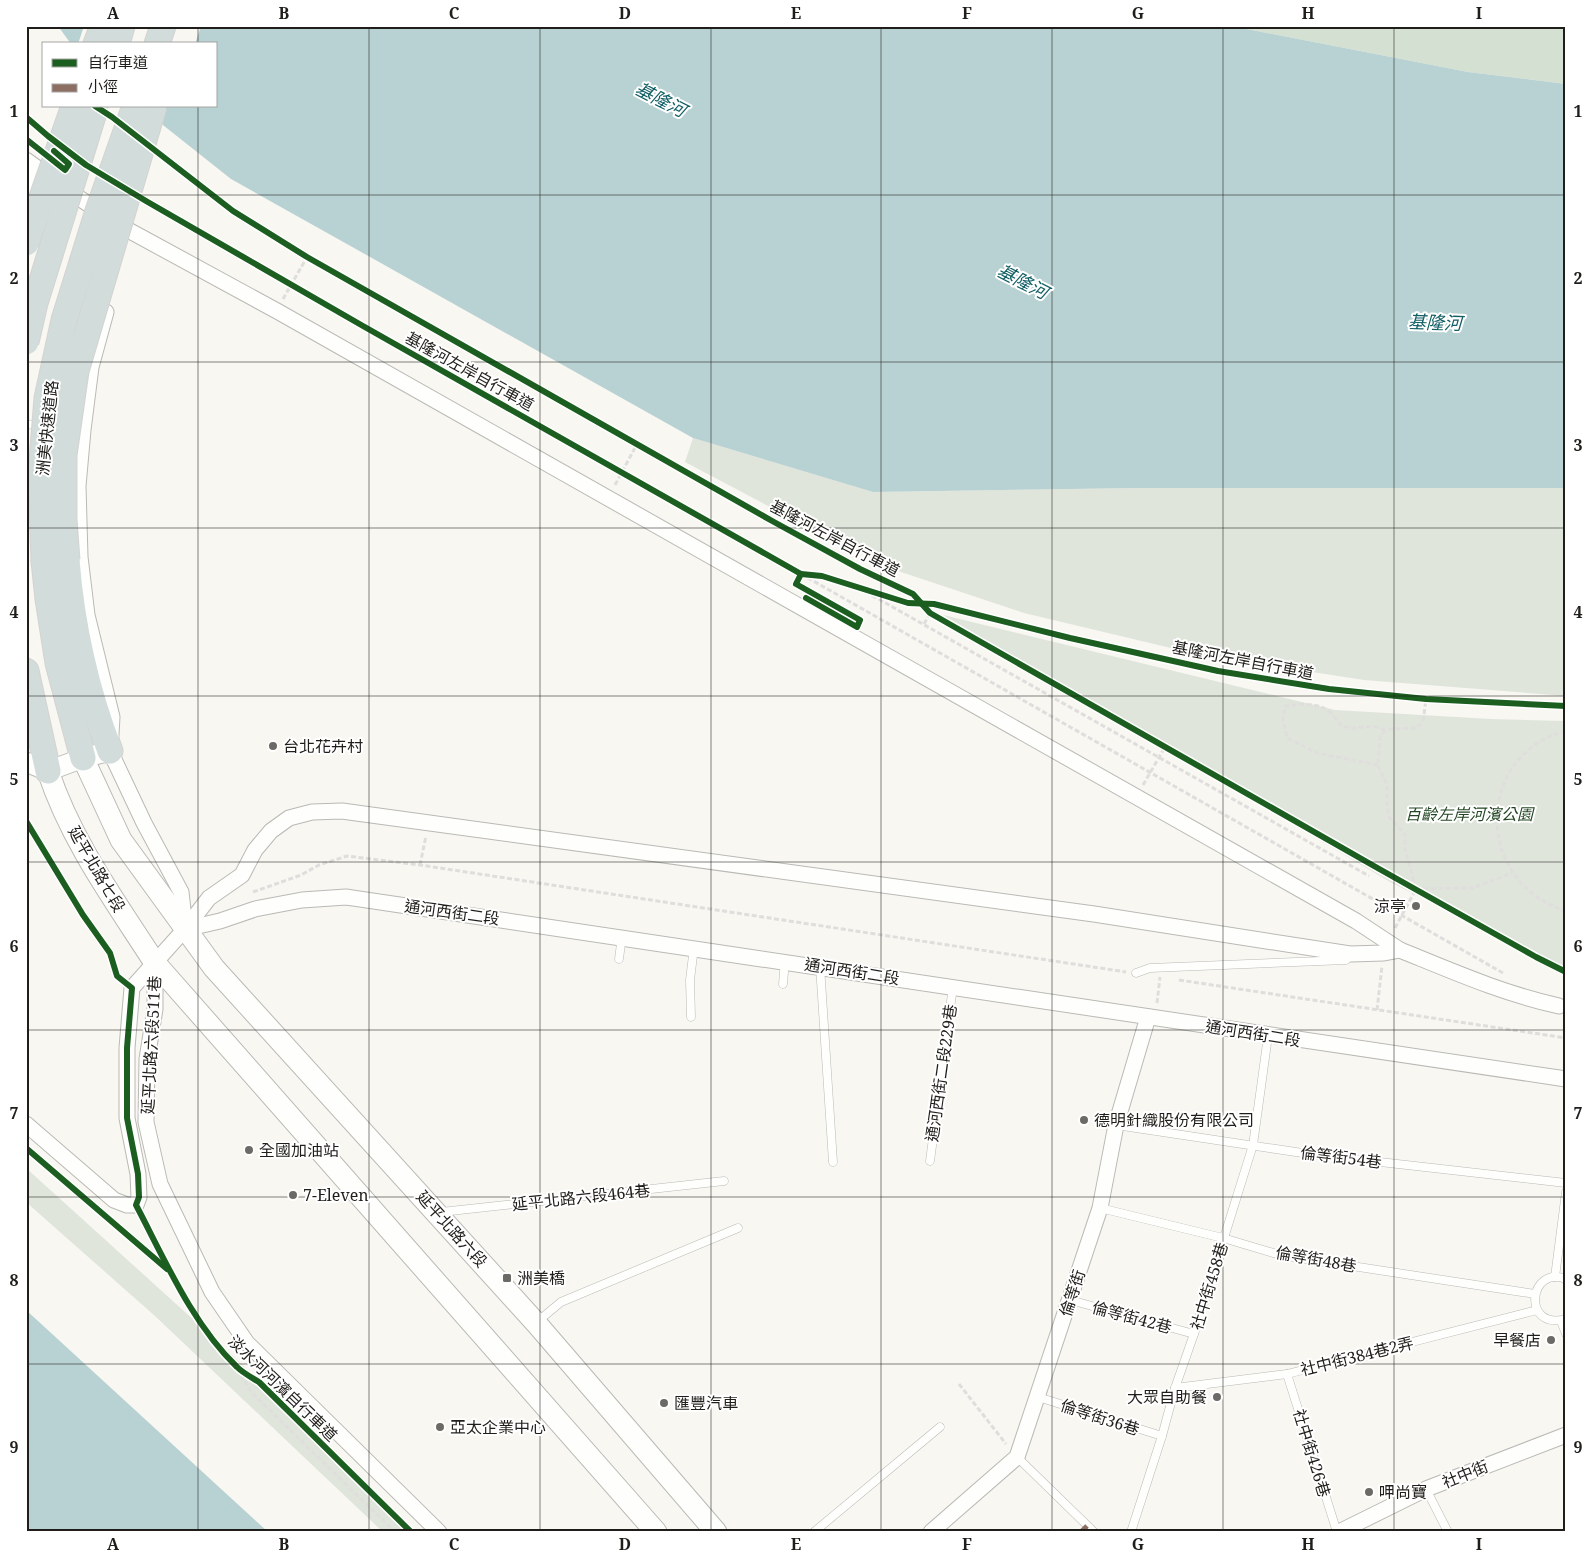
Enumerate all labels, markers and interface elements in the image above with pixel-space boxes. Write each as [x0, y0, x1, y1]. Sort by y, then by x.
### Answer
text: A [107, 2, 120, 24]
text: B [279, 2, 290, 24]
text: C [449, 2, 460, 24]
text: D [619, 2, 631, 24]
text: E [791, 2, 801, 24]
text: F [962, 2, 972, 24]
text: G [1132, 2, 1144, 24]
text: H [1301, 2, 1315, 24]
text: I [1476, 2, 1482, 24]
legend [42, 42, 218, 108]
text: 自行車道 [88, 52, 148, 72]
text: 小徑 [88, 76, 118, 96]
water label: 基隆河 [631, 76, 693, 123]
text: 1 [9, 100, 19, 122]
text: 1 [1573, 100, 1583, 122]
water label: 基隆河 [993, 258, 1055, 305]
text: 2 [9, 267, 19, 289]
text: 2 [1573, 267, 1583, 289]
water label: 基隆河 [1408, 309, 1465, 335]
street label: 基隆河左岸自行車道 [402, 326, 538, 416]
street label: 洲美快速道路 [31, 379, 63, 477]
text: 3 [9, 434, 19, 456]
text: 3 [1573, 434, 1583, 456]
street label: 基隆河左岸自行車道 [766, 494, 904, 582]
text: 4 [9, 601, 19, 623]
text: 4 [1573, 601, 1583, 623]
street label: 基隆河左岸自行車道 [1170, 635, 1316, 685]
place label: 台北花卉村 [283, 735, 363, 757]
marker: 台北花卉村 [267, 740, 279, 752]
text: 5 [9, 768, 19, 790]
text: 5 [1573, 768, 1583, 790]
park label: 百齡左岸河濱公園 [1405, 803, 1535, 825]
street label: 延平北路七段 [63, 822, 131, 916]
street label: 通河西街二段 [403, 894, 501, 930]
place label: 涼亭 [1374, 895, 1406, 917]
marker: 涼亭 [1410, 900, 1422, 912]
text: 6 [9, 935, 19, 957]
text: 6 [1573, 935, 1583, 957]
street label: 通河西街二段 [803, 953, 901, 989]
street label: 延平北路六段511巷 [136, 975, 166, 1115]
street label: 通河西街二段229巷 [920, 1003, 962, 1143]
street label: 通河西街二段 [1204, 1015, 1302, 1051]
text: 7 [9, 1102, 19, 1124]
text: 7 [1573, 1102, 1583, 1124]
place label: 德明針織股份有限公司 [1094, 1109, 1254, 1131]
marker: 德明針織股份有限公司 [1078, 1114, 1090, 1126]
place label: 全國加油站 [259, 1139, 339, 1161]
street label: 倫等街54巷 [1299, 1141, 1383, 1173]
marker: 全國加油站 [243, 1144, 255, 1156]
street label: 延平北路六段464巷 [511, 1179, 651, 1215]
place label: 7-Eleven [303, 1184, 369, 1206]
street label: 延平北路六段 [412, 1186, 492, 1272]
marker: 7-Eleven [287, 1189, 299, 1201]
street label: 社中街458巷 [1185, 1239, 1233, 1333]
street label: 倫等街48巷 [1274, 1241, 1358, 1277]
place label: 洲美橋 [517, 1267, 565, 1289]
street label: 倫等街 [1054, 1267, 1090, 1319]
text: 8 [9, 1269, 19, 1291]
text: 8 [1573, 1269, 1583, 1291]
marker: 洲美橋 [501, 1272, 513, 1284]
street label: 倫等街42巷 [1090, 1296, 1174, 1338]
place label: 早餐店 [1493, 1329, 1541, 1351]
street label: 淡水河河濱自行車道 [224, 1330, 342, 1446]
street label: 社中街384巷2弄 [1298, 1331, 1416, 1381]
marker: 早餐店 [1545, 1334, 1557, 1346]
place label: 大眾自助餐 [1127, 1386, 1207, 1408]
marker: 大眾自助餐 [1211, 1391, 1223, 1403]
place label: 匯豐汽車 [674, 1392, 738, 1414]
street label: 倫等街36巷 [1058, 1394, 1142, 1440]
marker: 匯豐汽車 [658, 1397, 670, 1409]
street label: 社中街426巷 [1288, 1406, 1336, 1500]
place label: 亞太企業中心 [450, 1416, 546, 1438]
marker: 亞太企業中心 [434, 1421, 446, 1433]
text: 9 [9, 1436, 19, 1458]
text: 9 [1573, 1436, 1583, 1458]
street label: 社中街 [1439, 1455, 1491, 1493]
place label: 呷尚寶 [1379, 1481, 1427, 1503]
marker: 呷尚寶 [1363, 1486, 1375, 1498]
text: A [107, 1533, 120, 1555]
text: B [279, 1533, 290, 1555]
text: C [449, 1533, 460, 1555]
text: D [619, 1533, 631, 1555]
text: E [791, 1533, 801, 1555]
text: F [962, 1533, 972, 1555]
text: G [1132, 1533, 1144, 1555]
text: H [1301, 1533, 1315, 1555]
text: I [1476, 1533, 1482, 1555]

